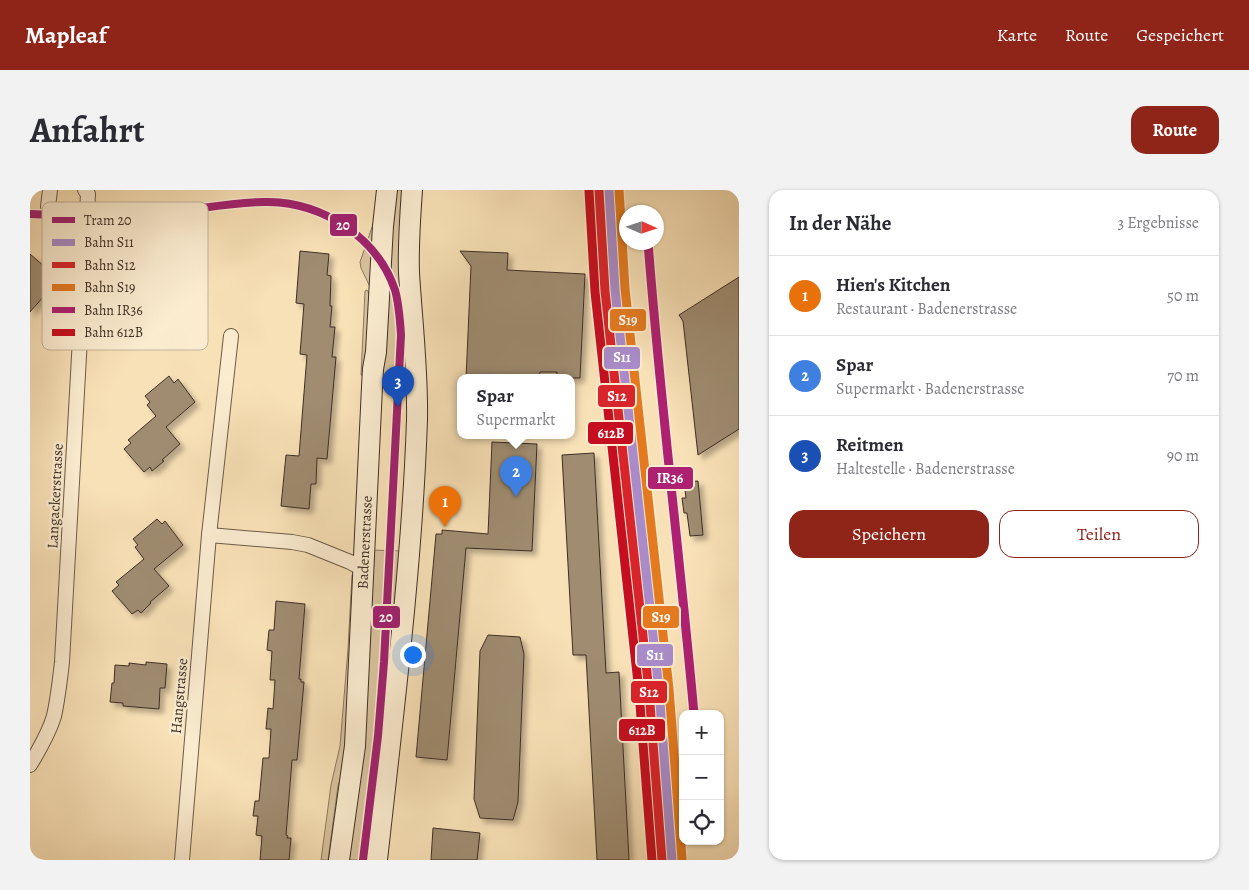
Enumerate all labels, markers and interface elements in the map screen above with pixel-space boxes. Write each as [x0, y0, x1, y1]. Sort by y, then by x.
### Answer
text: Mapleaf [25, 19, 107, 51]
text: Karte [997, 23, 1037, 47]
text: Route [1065, 23, 1108, 47]
text: Gespeichert [1136, 23, 1224, 47]
text: Anfahrt [30, 106, 145, 154]
button: Route [1131, 106, 1219, 154]
legend [42, 202, 208, 350]
north arrow [619, 205, 664, 250]
text: In der Nähe [789, 209, 891, 237]
text: Tram 20 [84, 211, 132, 230]
text: 3 Ergebnisse [1117, 212, 1199, 234]
line badge: 20 [329, 213, 358, 237]
text: 20 [336, 216, 350, 235]
text: Bahn S11 [84, 233, 134, 252]
text: Bahn S12 [84, 256, 136, 275]
text: Hien's Kitchen [836, 272, 951, 298]
text: Bahn S19 [84, 278, 135, 297]
text: 1 [802, 285, 808, 307]
text: 50 m [1167, 285, 1199, 307]
text: Restaurant · Badenerstrasse [836, 298, 1017, 320]
text: Bahn IR36 [84, 301, 143, 320]
line badge: S19 [609, 308, 647, 332]
text: S19 [618, 311, 638, 330]
text: Bahn 612B [84, 323, 143, 342]
line badge: S11 [603, 346, 641, 370]
text: S11 [613, 348, 631, 367]
text: Spar [836, 352, 873, 378]
text: 2 [801, 365, 809, 387]
text: 70 m [1167, 365, 1199, 387]
pin: 3 [382, 366, 414, 407]
popup [457, 374, 575, 439]
text: Supermarkt · Badenerstrasse [836, 378, 1025, 400]
text: Spar [476, 383, 514, 409]
line badge: S12 [597, 384, 636, 408]
text: S12 [607, 387, 627, 406]
text: Supermarkt [476, 409, 556, 431]
line badge: 612B [587, 421, 634, 445]
text: 612B [597, 424, 625, 443]
text: Reitmen [836, 432, 904, 458]
street label: Langackerstrasse [42, 443, 68, 549]
text: 3 [802, 445, 808, 467]
text: 90 m [1167, 445, 1199, 467]
pin: 2 [500, 456, 532, 497]
text: Haltestelle · Badenerstrasse [836, 458, 1015, 480]
line badge: IR36 [647, 466, 694, 490]
text: IR36 [657, 469, 684, 488]
pin: 1 [429, 486, 461, 527]
street label: Badenerstrasse [352, 495, 377, 590]
button: Speichern [789, 510, 989, 558]
button: Teilen [999, 510, 1199, 558]
line badge: 20 [372, 605, 401, 629]
line badge: S19 [642, 605, 680, 629]
text: 20 [379, 608, 393, 627]
text: S19 [651, 608, 671, 627]
your location [400, 642, 426, 668]
line badge: S11 [636, 643, 674, 667]
text: S11 [646, 646, 664, 665]
street label: Hangstrasse [166, 657, 192, 735]
line badge: S12 [630, 680, 668, 704]
text: S12 [639, 683, 659, 702]
map controls [679, 710, 724, 845]
button: + [679, 710, 724, 755]
line badge: 612B [618, 718, 666, 742]
text: 612B [628, 721, 656, 740]
button: − [679, 755, 724, 800]
button: locate [679, 800, 724, 845]

